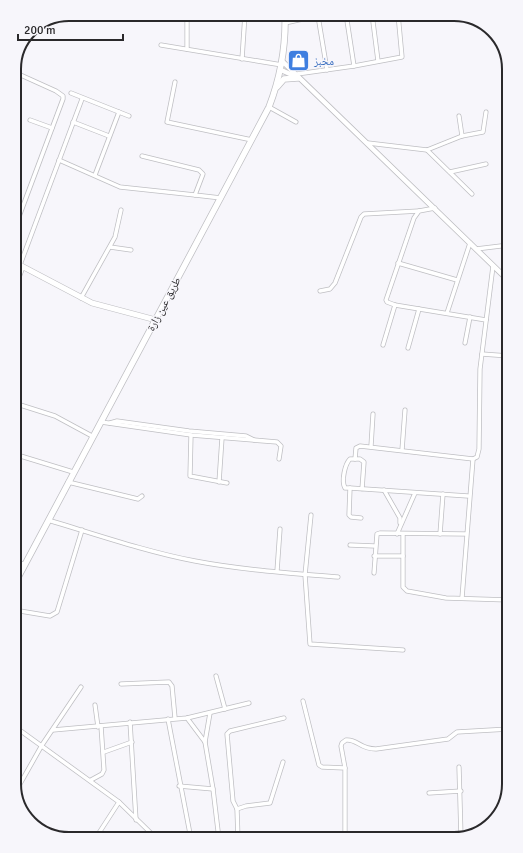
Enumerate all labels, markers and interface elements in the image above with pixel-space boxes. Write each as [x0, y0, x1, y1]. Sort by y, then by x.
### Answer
scale bar [18, 16, 123, 42]
text: 200 m [24, 23, 56, 38]
shop icon: مخبز [285, 48, 311, 74]
place label: مخبز [313, 55, 334, 68]
street label: طريق عين زارة [144, 275, 184, 333]

